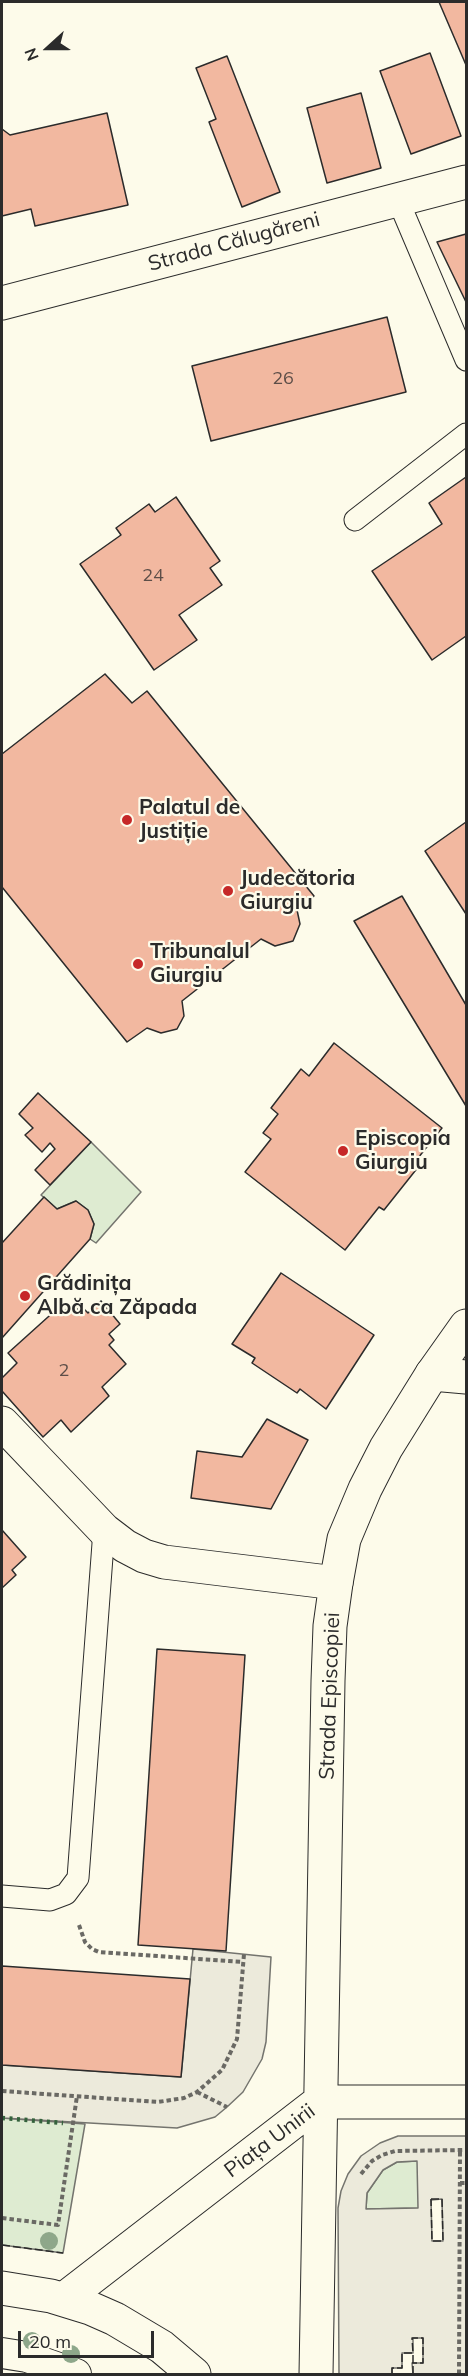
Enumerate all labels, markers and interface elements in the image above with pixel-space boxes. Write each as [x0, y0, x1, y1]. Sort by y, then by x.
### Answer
north arrow [18, 18, 78, 78]
text: N [20, 45, 43, 64]
street label: Strada Călugăreni [145, 207, 323, 277]
house number: 26 [272, 368, 294, 390]
house number: 24 [142, 565, 164, 587]
place label: Palatul de Justiție [139, 795, 240, 845]
marker: Palatul de Justiție [120, 813, 134, 827]
place label: Judecătoria Giurgiu [240, 866, 355, 916]
marker: Judecătoria Giurgiu [221, 884, 235, 898]
place label: Tribunalul Giurgiu [150, 939, 250, 989]
marker: Tribunalul Giurgiu [131, 957, 145, 971]
place label: Episcopia Giurgiu [355, 1126, 451, 1176]
marker: Episcopia Giurgiu [336, 1144, 350, 1158]
place label: Grădinița Albă ca Zăpada [37, 1271, 197, 1321]
marker: Grădinița Albă ca Zăpada [18, 1289, 32, 1303]
house number: 2 [59, 1360, 69, 1382]
street label: Strada Episcopiei [314, 1612, 346, 1780]
street label: Piața Unirii [220, 2099, 320, 2183]
scale bar [21, 2319, 158, 2357]
text: 20 m [29, 2330, 71, 2353]

